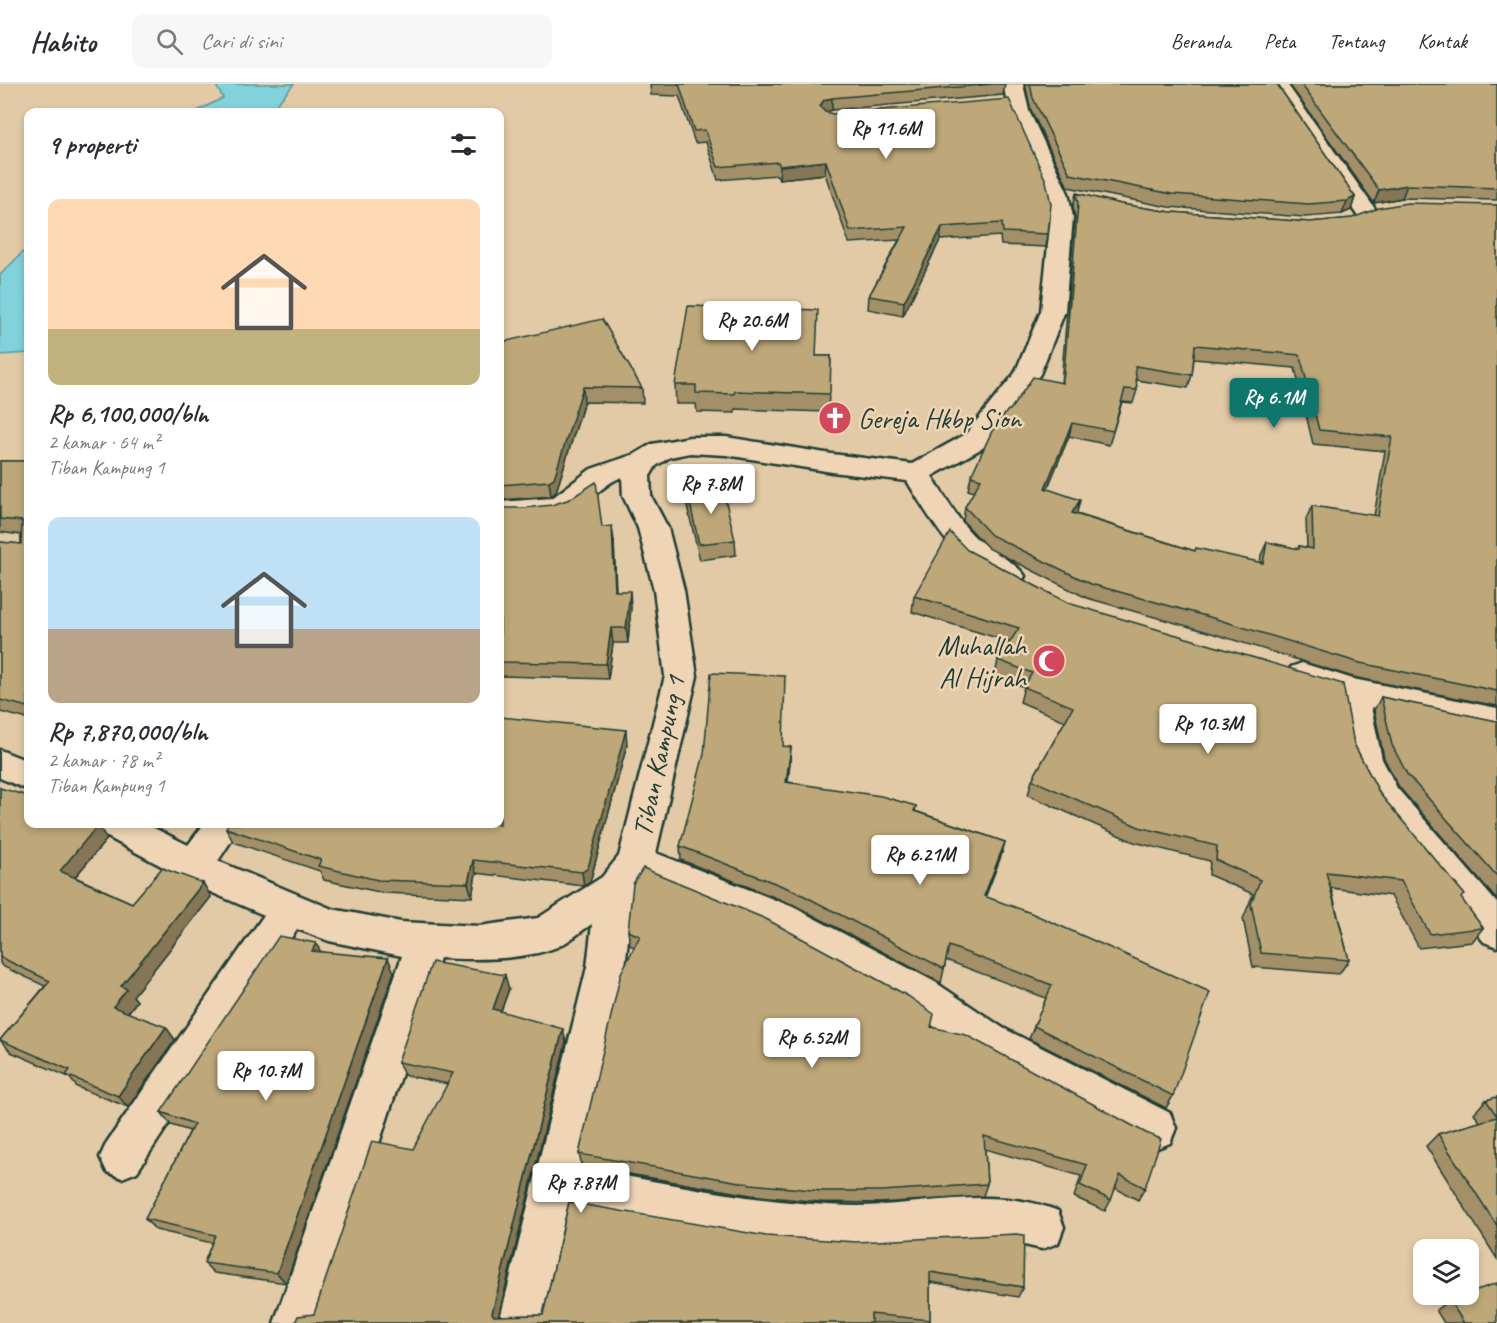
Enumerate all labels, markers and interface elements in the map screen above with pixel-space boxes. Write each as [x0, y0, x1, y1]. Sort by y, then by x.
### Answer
search box [132, 14, 552, 68]
text: Habito [30, 24, 96, 59]
icon: search [153, 25, 186, 58]
text: Cari di sini [201, 27, 282, 55]
text: Beranda [1171, 28, 1231, 54]
text: Peta [1264, 28, 1295, 54]
text: Tentang [1328, 28, 1385, 54]
text: Kontak [1418, 28, 1467, 54]
pin: Rp 11.6M [824, 109, 948, 160]
text: Rp 11.6M [851, 116, 921, 141]
text: 9 properti [48, 128, 136, 161]
icon: filters [447, 128, 480, 161]
icon: home [210, 238, 318, 346]
pin: Rp 20.6M [690, 301, 814, 352]
text: Rp 20.6M [717, 308, 787, 333]
pin: Rp 6.1M [1219, 378, 1329, 429]
text: Rp 6.1M [1244, 385, 1304, 410]
text: Rp 6,100,000/bln [48, 397, 208, 430]
church icon: Gereja Hkbp Sion [817, 400, 853, 436]
place label: Gereja Hkbp Sion [858, 401, 1022, 436]
text: 2 kamar · 64 m² [48, 430, 159, 455]
text: Tiban Kampung 1 [48, 455, 165, 480]
pin: Rp 7.8M [656, 464, 766, 515]
text: Rp 7.8M [681, 471, 741, 496]
icon: home [210, 556, 318, 664]
place label: Muhallah Al Hijrah [938, 628, 1028, 695]
mosque icon: Muhallah Al Hijrah [1031, 643, 1067, 679]
street label: Tiban Kampung 1 [624, 671, 693, 840]
pin: Rp 10.3M [1146, 704, 1270, 755]
text: Rp 10.3M [1173, 711, 1243, 736]
text: Rp 7,870,000/bln [48, 715, 207, 748]
text: 2 kamar · 78 m² [48, 748, 159, 773]
text: Tiban Kampung 1 [48, 773, 165, 798]
pin: Rp 6.21M [858, 835, 982, 886]
text: Rp 6.21M [885, 842, 955, 867]
pin: Rp 6.52M [750, 1018, 874, 1069]
text: Rp 6.52M [777, 1025, 847, 1050]
pin: Rp 10.7M [204, 1051, 328, 1102]
text: Rp 10.7M [231, 1058, 301, 1083]
pin: Rp 7.87M [519, 1163, 643, 1214]
text: Rp 7.87M [546, 1170, 616, 1195]
map controls [1413, 1239, 1479, 1305]
button: layers [1413, 1239, 1479, 1305]

